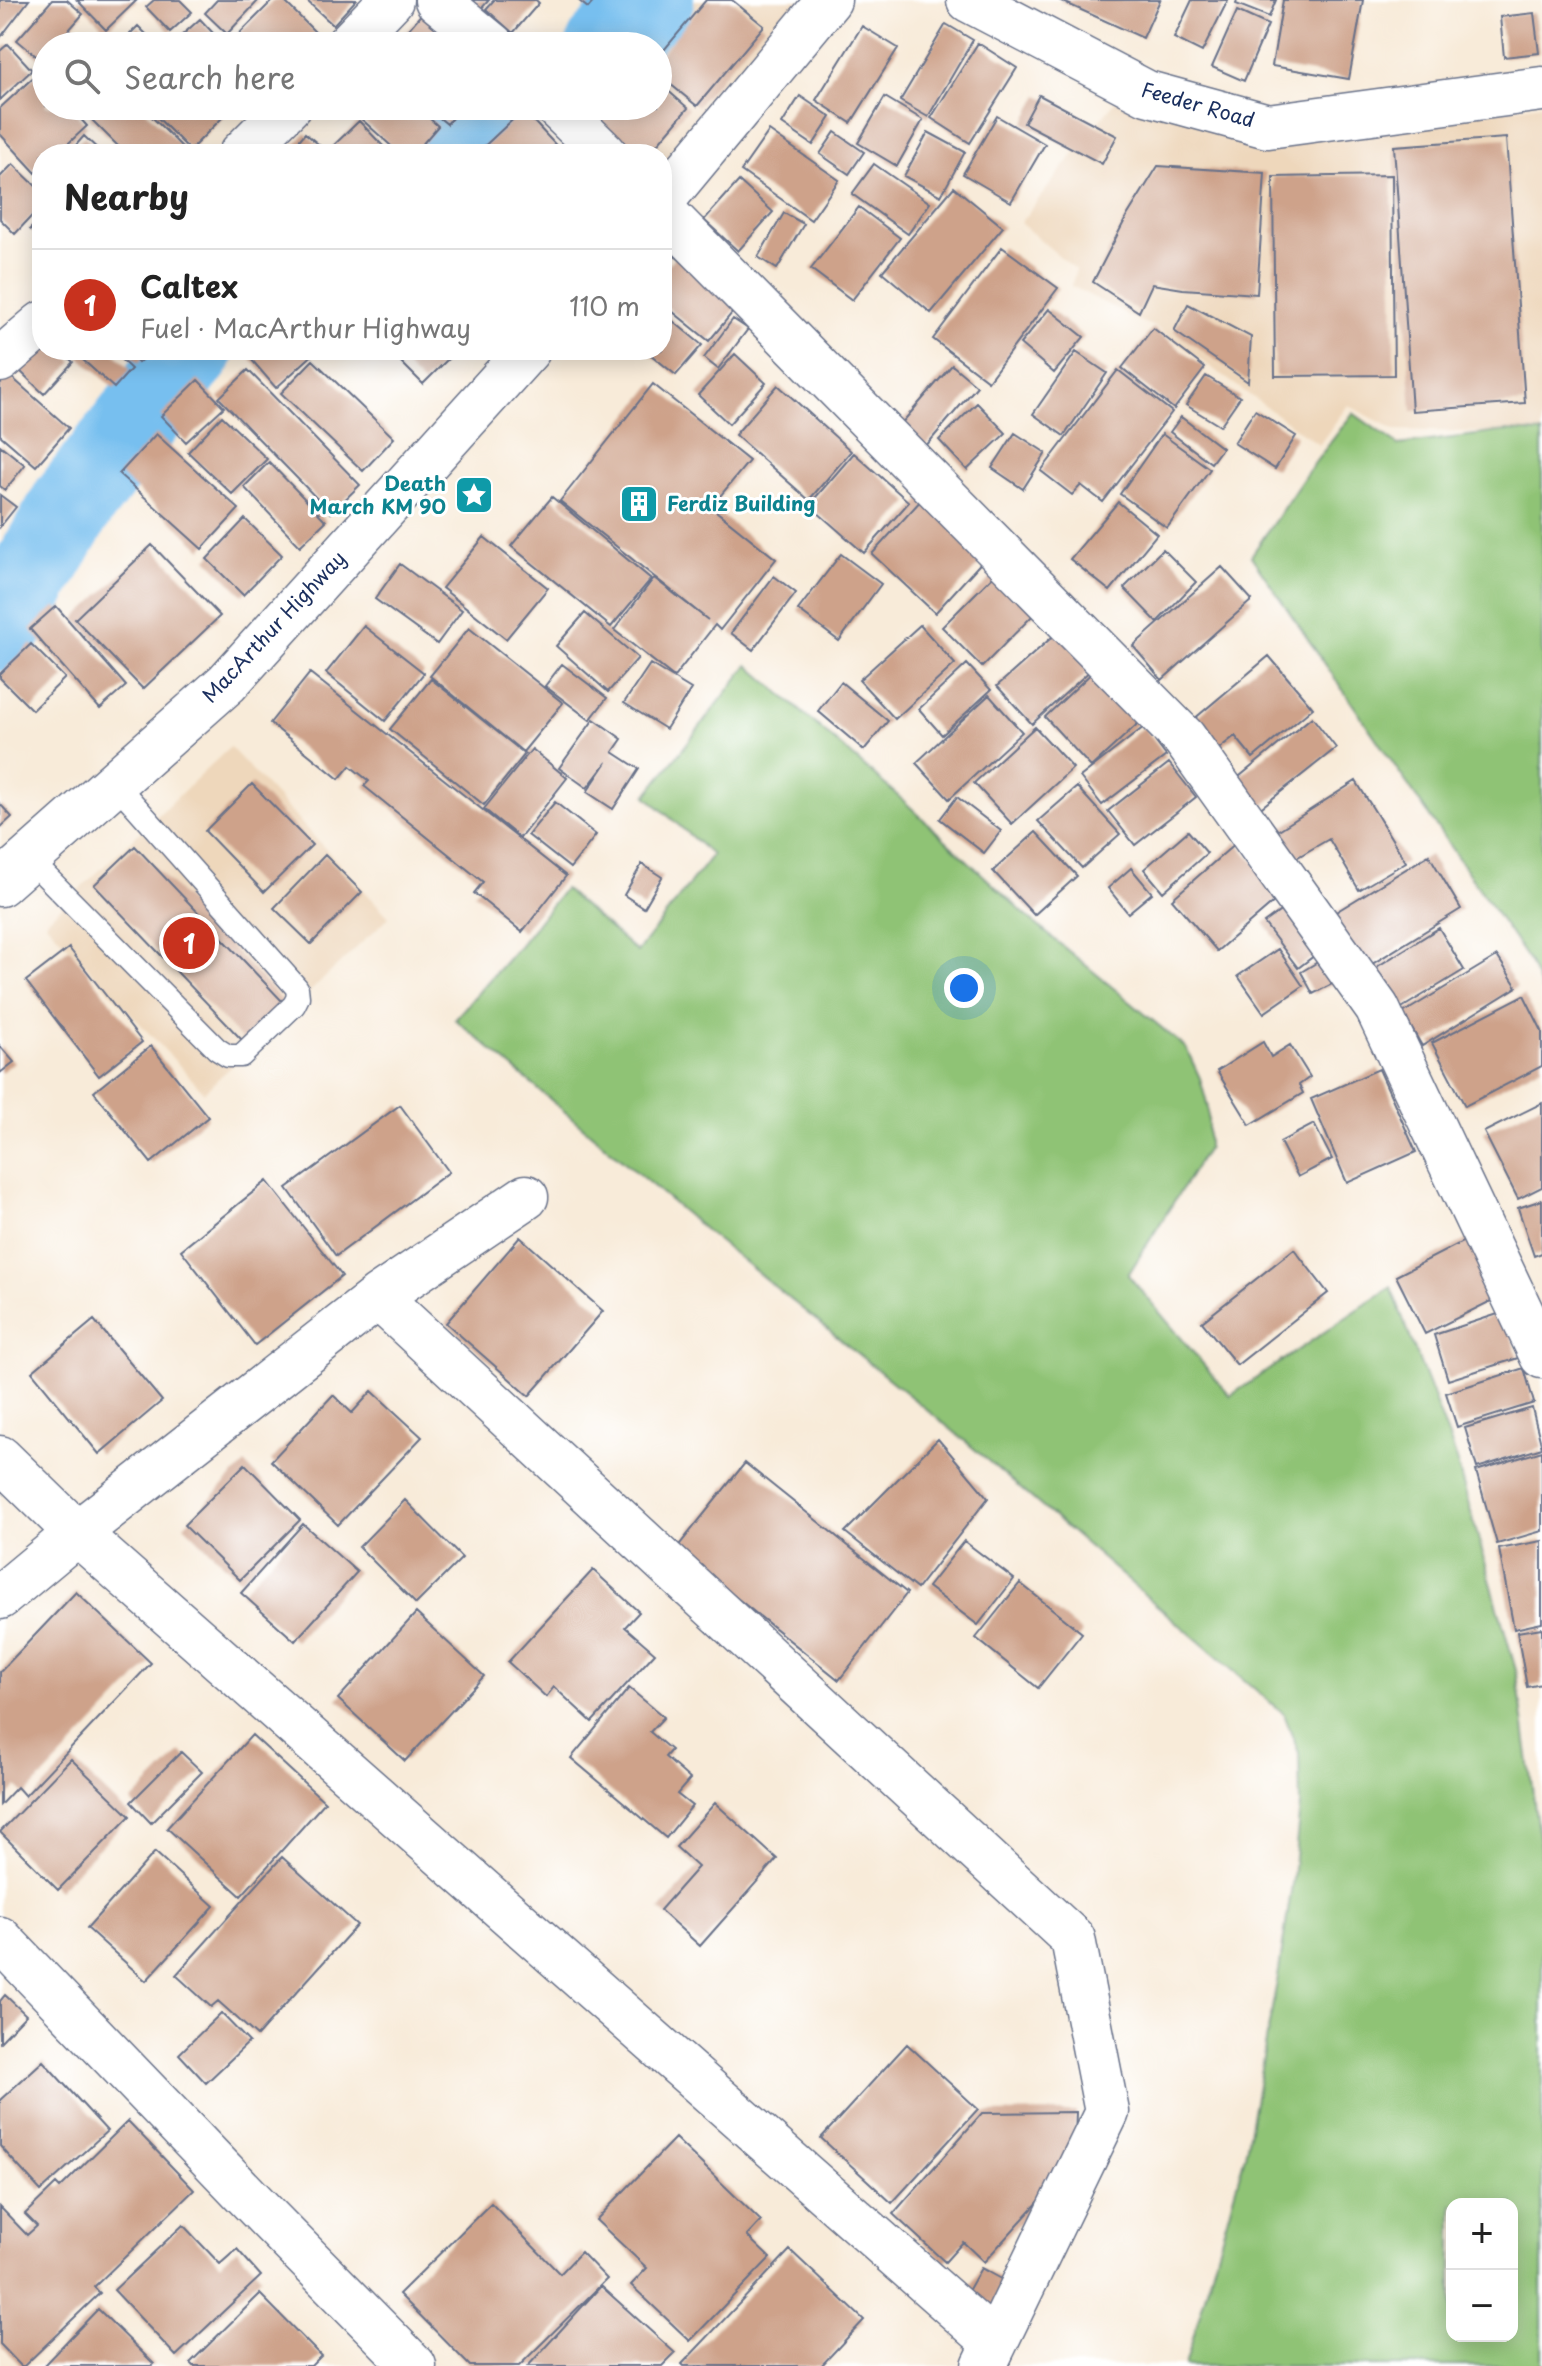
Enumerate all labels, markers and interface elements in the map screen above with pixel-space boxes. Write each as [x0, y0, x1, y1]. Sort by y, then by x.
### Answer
search box [32, 32, 672, 120]
icon: search [60, 54, 104, 98]
text: Search here [124, 54, 296, 99]
street label: Feeder Road [1138, 74, 1258, 135]
text: Nearby [64, 170, 189, 222]
text: Caltex [140, 263, 238, 308]
text: 1 [84, 286, 96, 325]
text: 110 m [569, 286, 640, 325]
text: Fuel · MacArthur Highway [140, 308, 471, 347]
place label: Death March KM 90 [310, 468, 446, 521]
place icon: Death March KM 90 [453, 474, 495, 516]
building icon: Ferdiz Building [618, 483, 660, 525]
place label: Ferdiz Building [667, 488, 816, 518]
street label: MacArthur Highway [195, 544, 352, 709]
pin: 1 [163, 913, 215, 973]
your location [944, 968, 984, 1008]
map controls [1446, 2198, 1518, 2342]
button: + [1446, 2198, 1518, 2270]
button: − [1446, 2270, 1518, 2342]

